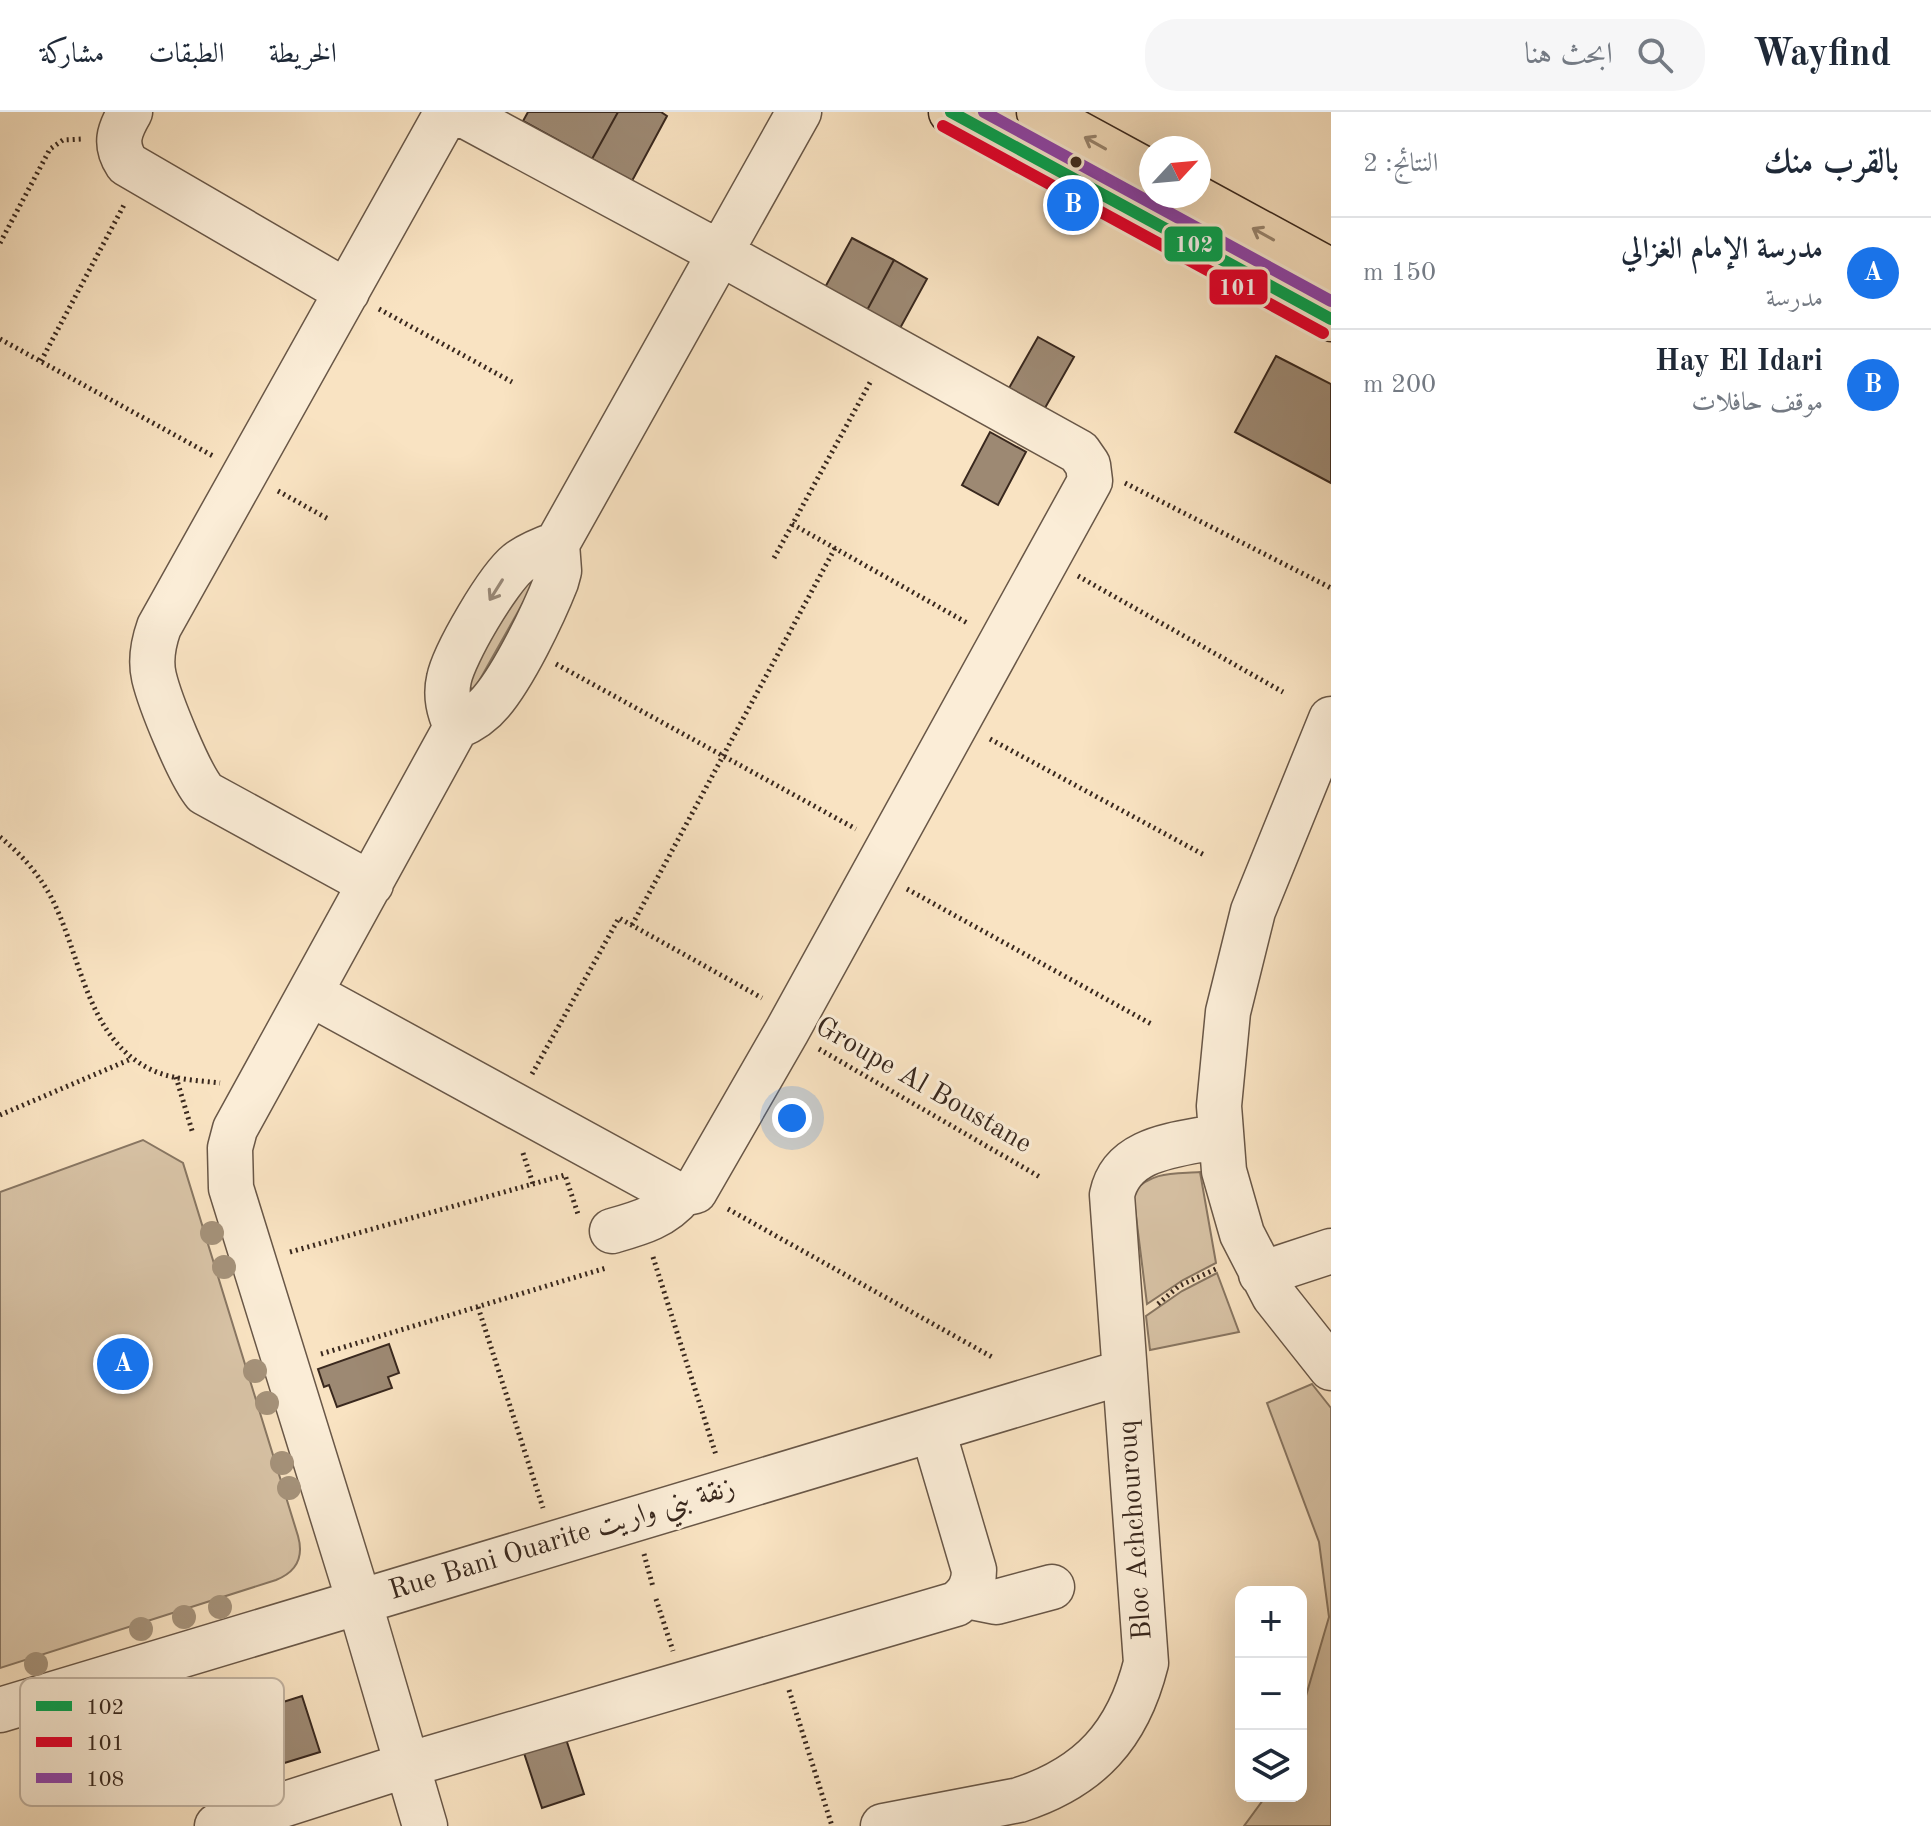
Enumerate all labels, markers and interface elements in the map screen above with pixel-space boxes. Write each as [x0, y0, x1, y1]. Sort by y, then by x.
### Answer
search box [1145, 19, 1705, 91]
icon: search [1633, 33, 1677, 77]
text: Wayfind [1753, 36, 1891, 74]
text: ابحث هنا [1524, 40, 1613, 70]
text: مشاركة [40, 41, 104, 69]
text: الطبقات [148, 41, 225, 69]
text: الخريطة [269, 41, 337, 69]
one-way arrow [1084, 134, 1107, 150]
north arrow [1139, 136, 1211, 208]
text: بالقرب منك [1764, 146, 1899, 180]
text: النتائج: 2 [1363, 151, 1438, 177]
unlabelled marker [1068, 154, 1084, 170]
pin: B [1047, 175, 1099, 235]
line badge: 102 [1163, 225, 1224, 263]
one-way arrow [1251, 226, 1275, 241]
text: 102 [1175, 235, 1213, 257]
text: مدرسة الإمام الغزالي [1621, 235, 1823, 265]
text: 150 m [1363, 260, 1436, 286]
text: A [1863, 260, 1883, 286]
line badge: 101 [1208, 268, 1269, 306]
text: 101 [1219, 278, 1257, 300]
text: مدرسة [1766, 286, 1823, 312]
text: Hay El Idari [1655, 347, 1823, 377]
text: 200 m [1363, 372, 1436, 398]
text: B [1864, 372, 1882, 398]
text: موقف حافلات [1691, 390, 1823, 416]
one-way arrow [488, 578, 504, 601]
street label: Groupe Al Boustane [810, 1013, 1036, 1159]
your location [772, 1098, 812, 1138]
pin: A [97, 1334, 149, 1394]
street label: Bloc Achchourouq [1114, 1419, 1158, 1641]
street label: Rue Bani Ouarite زنقة بني واريت [386, 1474, 740, 1614]
map controls [1235, 1586, 1307, 1802]
button: + [1235, 1586, 1307, 1658]
button: − [1235, 1658, 1307, 1730]
legend [20, 1678, 284, 1806]
text: 102 [86, 1697, 124, 1719]
button: layers [1235, 1730, 1307, 1802]
text: 101 [86, 1733, 124, 1755]
text: 108 [86, 1769, 124, 1791]

